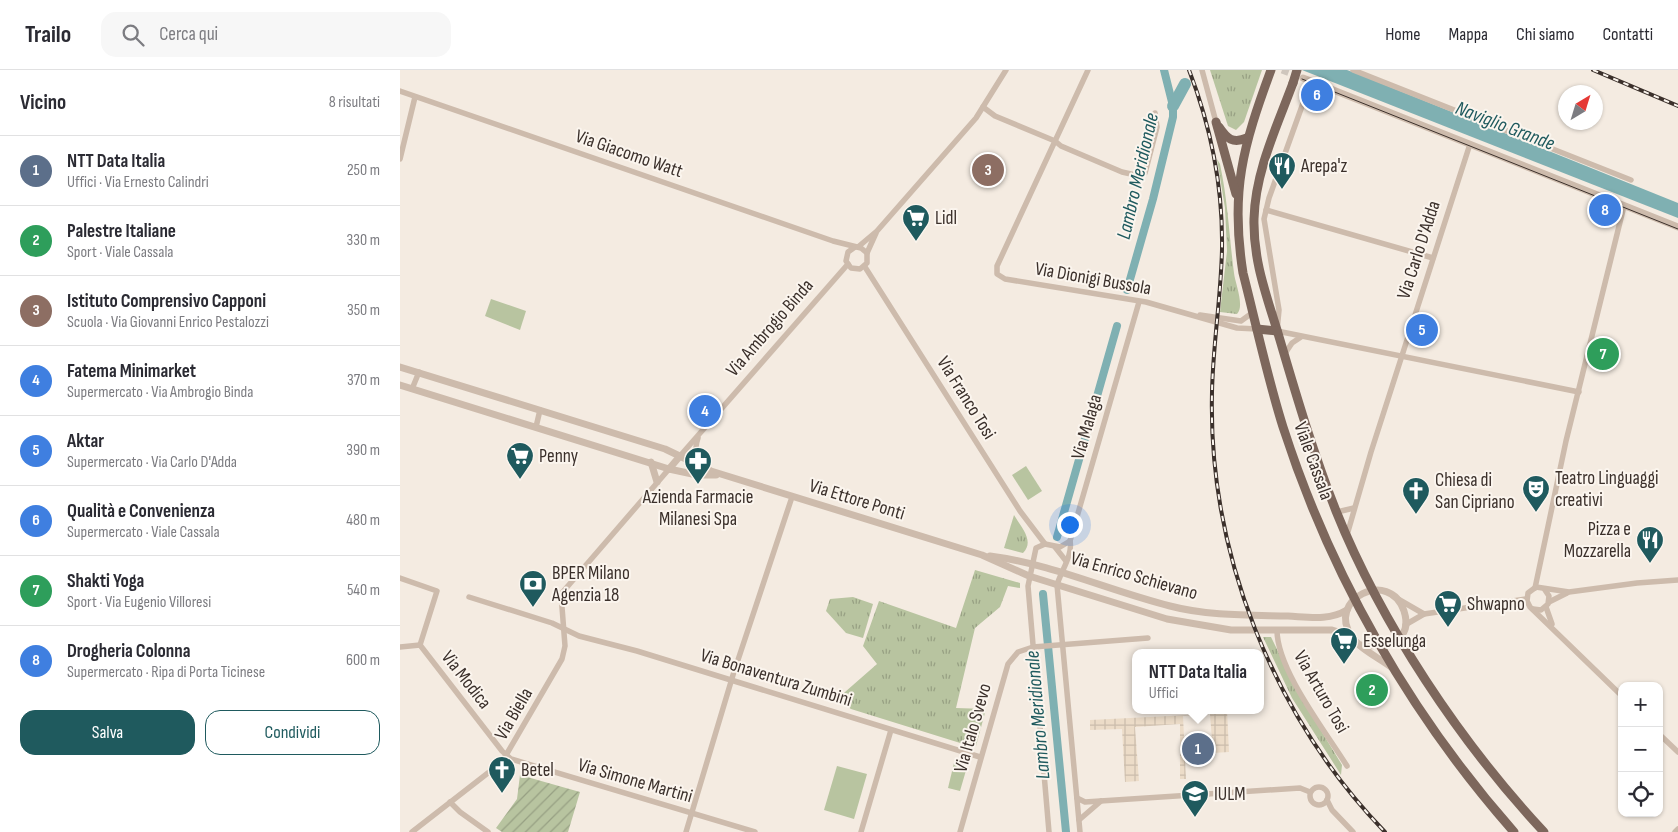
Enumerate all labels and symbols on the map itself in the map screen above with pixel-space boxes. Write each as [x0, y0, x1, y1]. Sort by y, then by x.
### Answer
pin: 6 [1301, 76, 1333, 114]
north arrow [1558, 85, 1603, 130]
water label: Naviglio Grande [1452, 96, 1558, 156]
water label: Lambro Meridionale [1112, 110, 1164, 242]
street label: Via Giacomo Watt [572, 125, 686, 183]
pin: 3 [972, 151, 1004, 189]
restaurant icon: Arepa'z [1267, 151, 1297, 190]
place label: Arepa'z [1300, 155, 1347, 178]
pin: 8 [1589, 191, 1621, 229]
street label: Via Carlo D'Adda [1392, 198, 1446, 302]
supermarket icon: Lidl [901, 203, 931, 242]
place label: Lidl [935, 207, 957, 230]
street label: Via Dionigi Bussola [1033, 257, 1153, 301]
street label: Via Ambrogio Binda [722, 275, 818, 381]
pin: 5 [1406, 311, 1438, 349]
pin: 7 [1587, 335, 1619, 373]
street label: Via Franco Tosi [932, 352, 1000, 444]
pin: 4 [689, 392, 721, 430]
street label: Via Malaga [1067, 392, 1107, 462]
street label: Viale Cassala [1288, 419, 1338, 503]
supermarket icon: Penny [505, 441, 535, 480]
place label: Penny [539, 445, 579, 468]
pharmacy icon: Azienda Farmacie Milanesi Spa [683, 446, 713, 485]
place label: Teatro Linguaggi creativi [1555, 467, 1659, 512]
place label: Chiesa di San Cipriano [1435, 469, 1515, 514]
theatre icon: Teatro Linguaggi creativi [1521, 474, 1551, 513]
street label: Via Ettore Ponti [806, 475, 908, 525]
church icon: Chiesa di San Cipriano [1401, 476, 1431, 515]
place label: Azienda Farmacie Milanesi Spa [642, 486, 753, 531]
your location [1057, 512, 1083, 538]
place label: Pizza e Mozzarella [1564, 518, 1631, 563]
restaurant icon: Pizza e Mozzarella [1635, 525, 1665, 564]
street label: Via Enrico Schievano [1068, 547, 1200, 605]
place label: BPER Milano Agenzia 18 [551, 562, 630, 607]
bank icon: BPER Milano Agenzia 18 [518, 569, 548, 608]
supermarket icon: Shwapno [1433, 589, 1463, 628]
place label: Shwapno [1467, 593, 1525, 616]
supermarket icon: Esselunga [1329, 626, 1359, 665]
place label: Esselunga [1363, 630, 1426, 653]
street label: Via Bonaventura Zumbini [697, 644, 855, 712]
street label: Via Modica [436, 646, 496, 714]
street label: Via Arturo Tosi [1288, 647, 1354, 737]
water label: Lambro Meridionale [1020, 650, 1056, 780]
pin: 2 [1356, 671, 1388, 709]
street label: Via Italo Svevo [949, 681, 997, 775]
street label: Via Biella [490, 684, 538, 744]
pin: 1 [1182, 730, 1214, 768]
street label: Via Simone Martini [575, 754, 695, 808]
church icon: Betel [487, 755, 517, 794]
place label: Betel [521, 759, 554, 782]
school or university icon: IULM [1180, 779, 1210, 818]
place label: IULM [1214, 783, 1246, 806]

